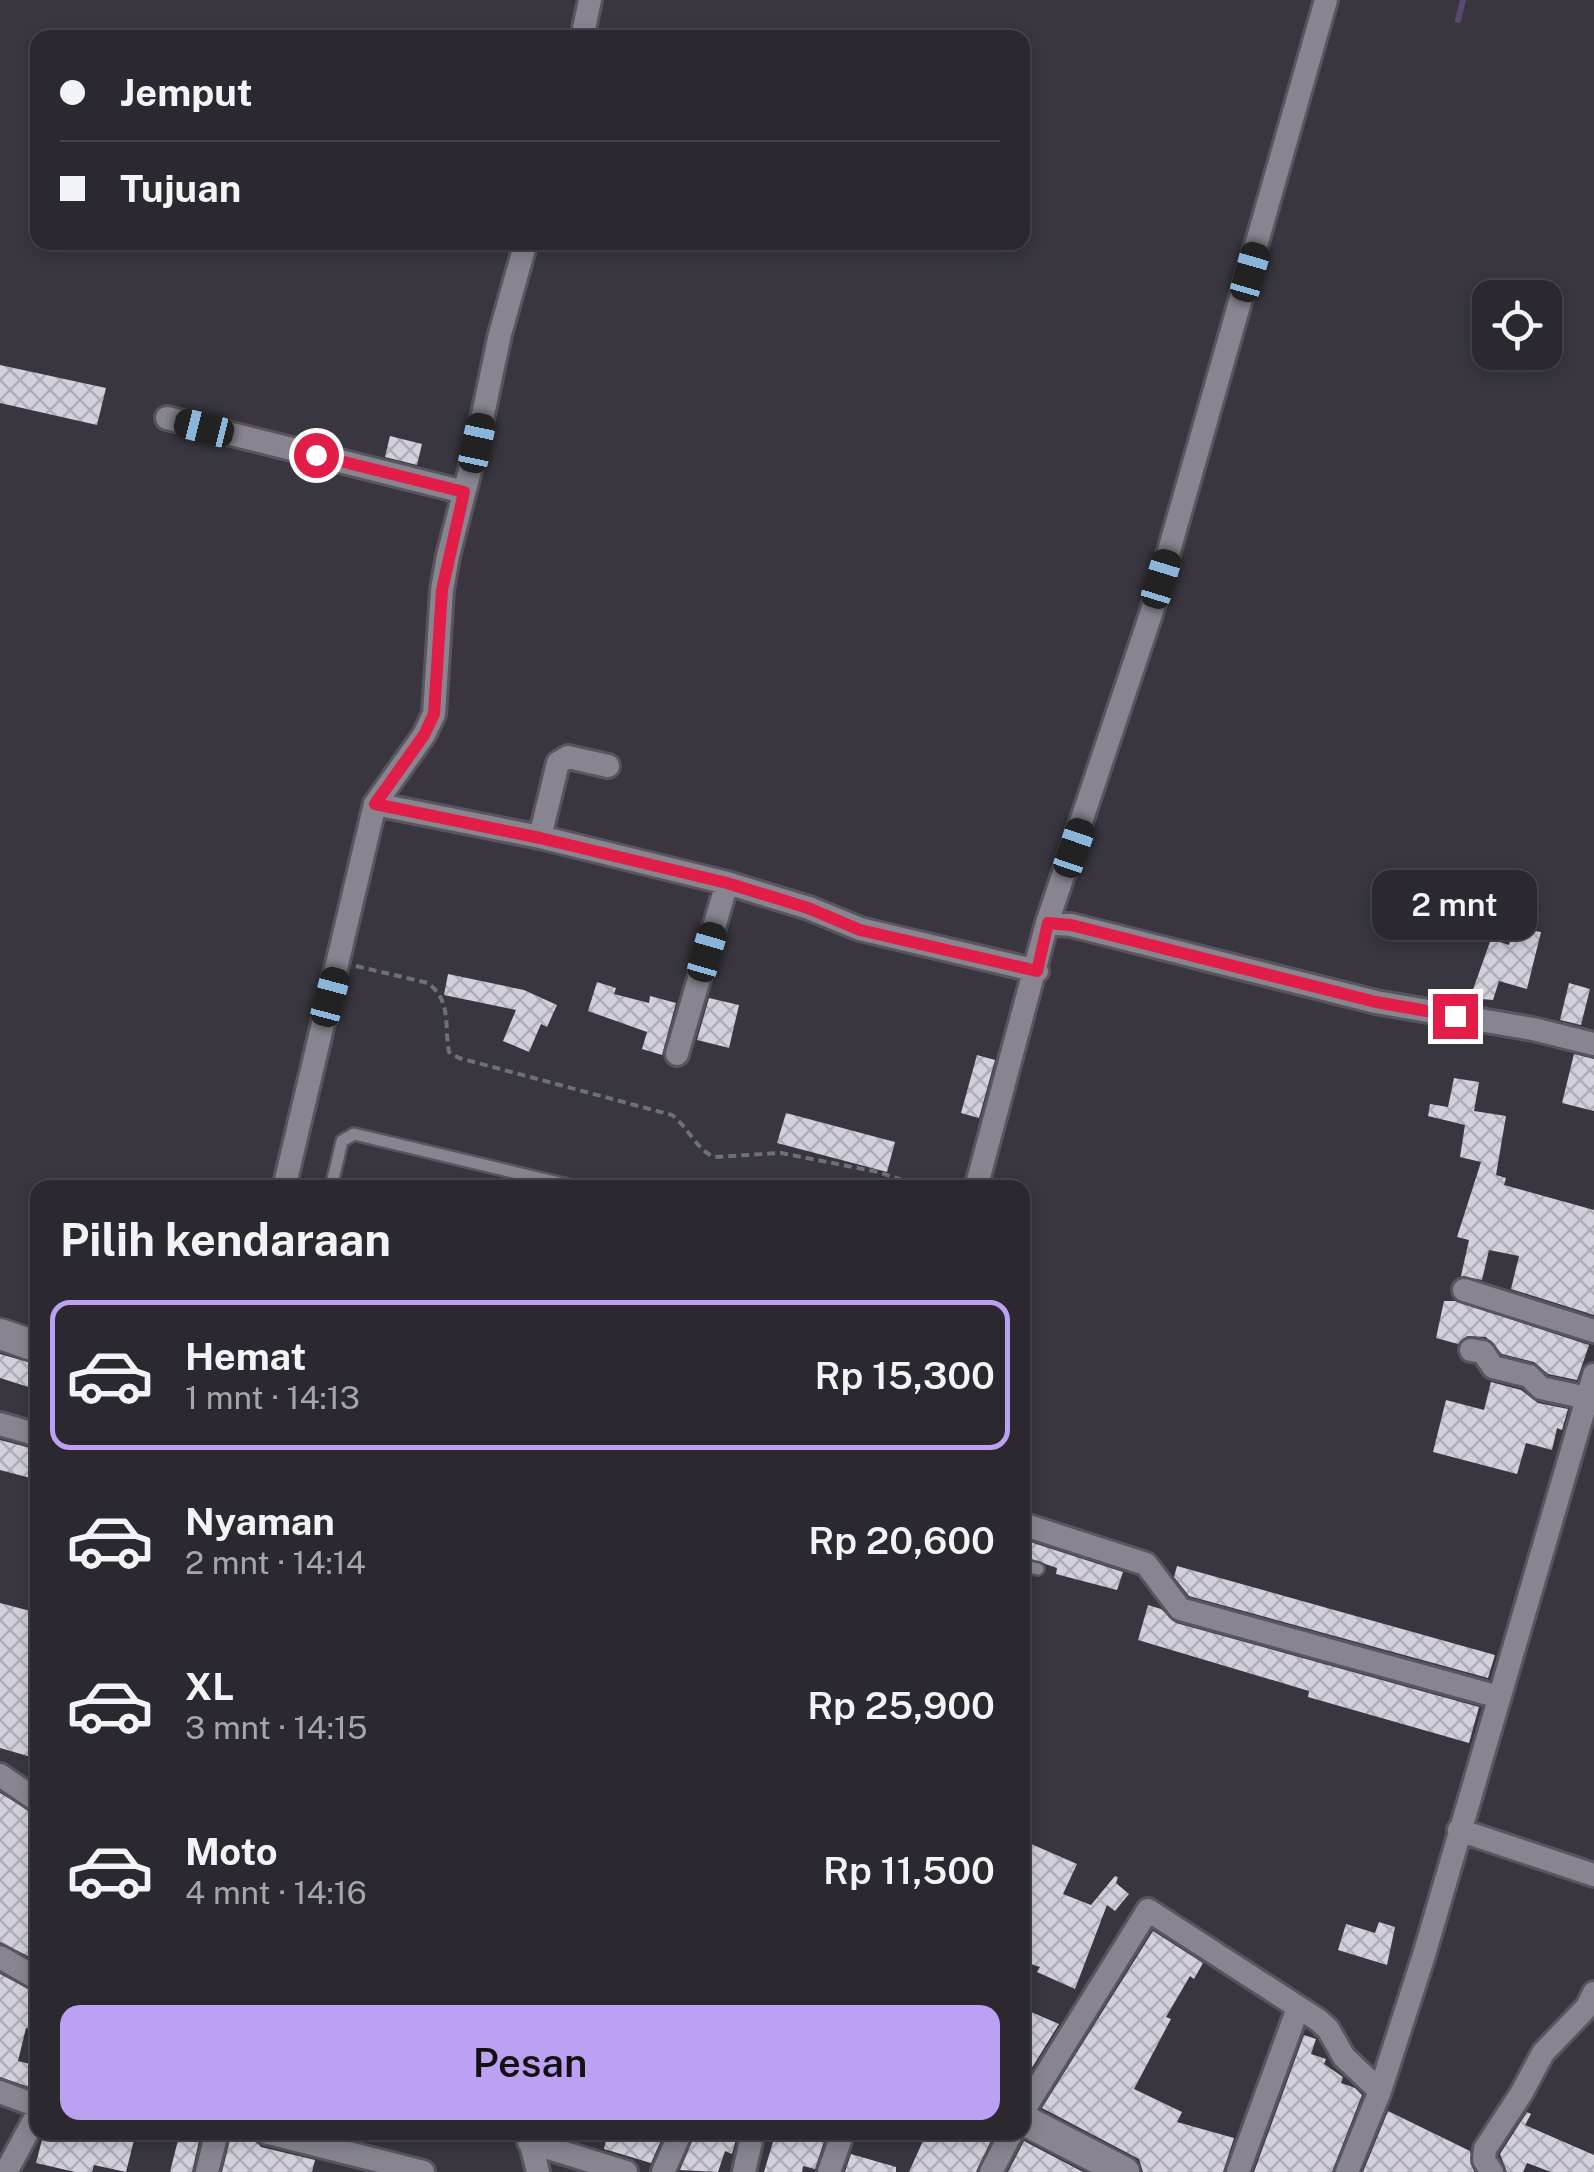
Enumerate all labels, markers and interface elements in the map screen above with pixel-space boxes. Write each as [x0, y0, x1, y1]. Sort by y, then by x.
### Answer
text: Jemput [120, 70, 253, 115]
text: Tujuan [120, 166, 241, 211]
car [1227, 239, 1273, 305]
map controls [1472, 280, 1562, 370]
button: locate [1472, 280, 1562, 370]
car [171, 406, 237, 450]
car [456, 411, 498, 475]
route start [294, 433, 339, 478]
car [1138, 546, 1184, 612]
car [1050, 815, 1098, 881]
callout: 2 mnt [1372, 871, 1538, 941]
text: 2 mnt [1411, 886, 1498, 923]
car [684, 919, 730, 985]
car [308, 964, 352, 1030]
route end [1433, 994, 1478, 1039]
text: Pilih kendaraan [60, 1213, 391, 1266]
icon: car [65, 1330, 155, 1420]
text: Hemat [185, 1334, 306, 1379]
text: Rp 15,300 [815, 1353, 995, 1398]
text: 1 mnt · 14:13 [185, 1379, 360, 1416]
icon: car [65, 1495, 155, 1585]
text: Nyaman [185, 1499, 335, 1544]
text: Rp 20,600 [808, 1518, 995, 1563]
text: 2 mnt · 14:14 [185, 1544, 366, 1581]
icon: car [65, 1660, 155, 1750]
text: XL [185, 1664, 234, 1709]
text: Rp 25,900 [807, 1683, 995, 1728]
text: 3 mnt · 14:15 [185, 1709, 367, 1746]
icon: car [65, 1825, 155, 1915]
text: Moto [185, 1829, 278, 1874]
text: Rp 11,500 [823, 1848, 995, 1893]
text: 4 mnt · 14:16 [185, 1874, 367, 1911]
button: Pesan [60, 2005, 1000, 2120]

